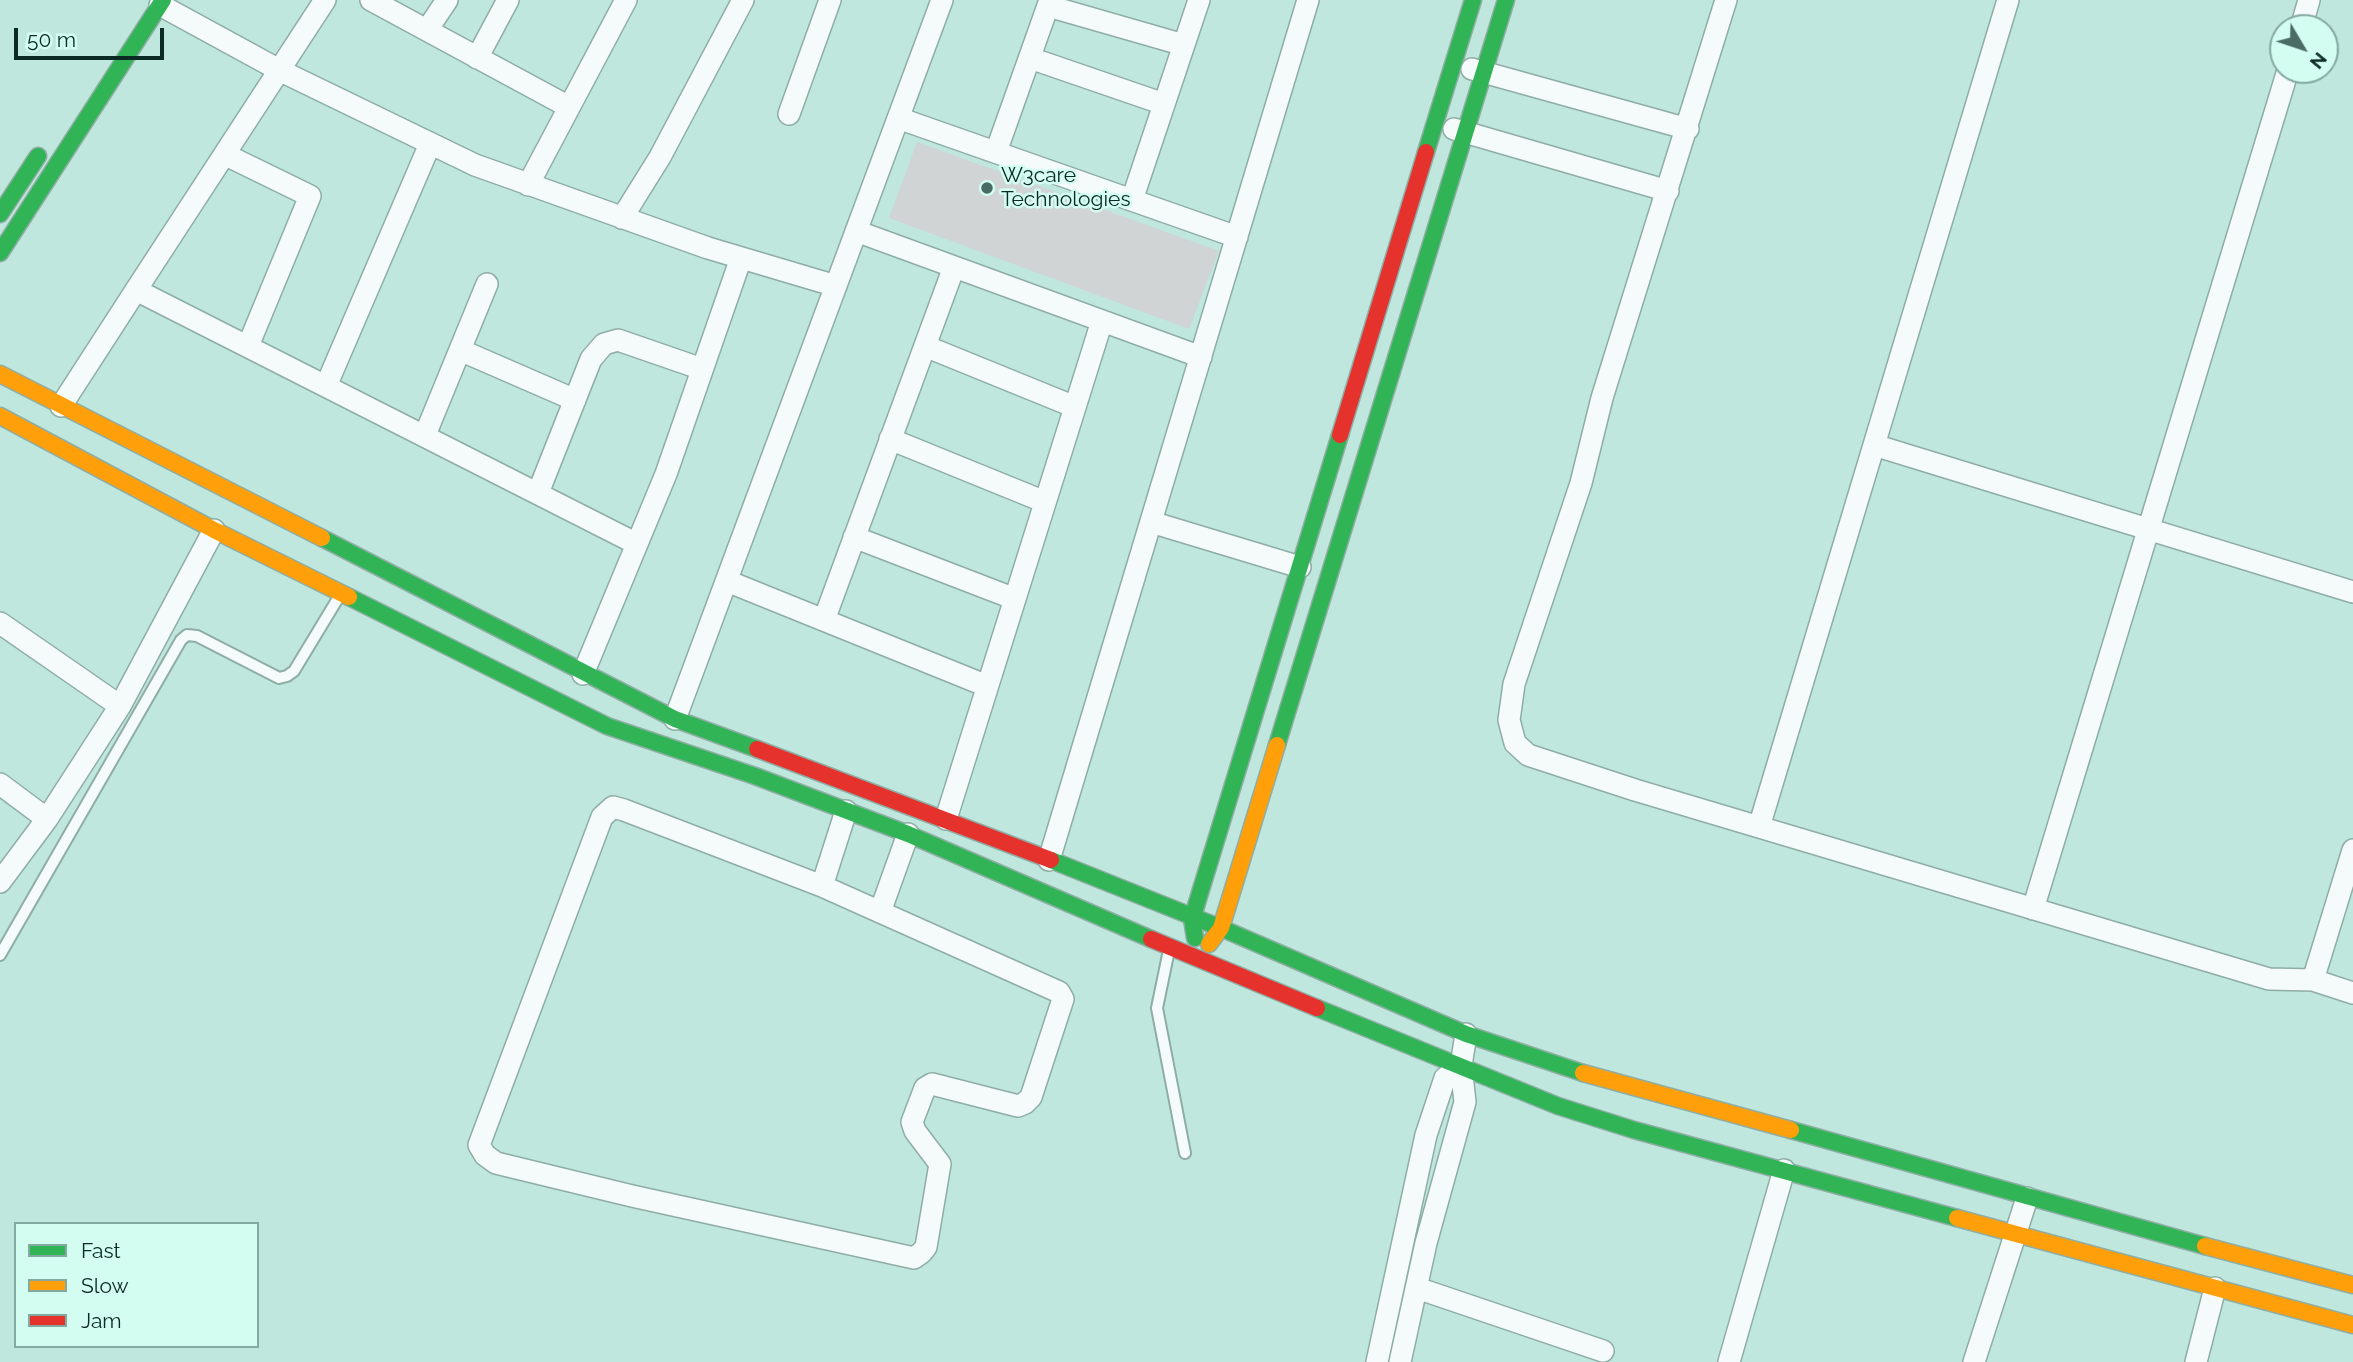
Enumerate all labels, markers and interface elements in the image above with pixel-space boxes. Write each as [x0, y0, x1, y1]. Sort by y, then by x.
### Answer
scale bar [18, 14, 168, 58]
north arrow [2269, 14, 2339, 84]
text: 50 m [27, 27, 76, 52]
text: N [2306, 48, 2332, 74]
place label: W3care Technologies [1001, 163, 1131, 213]
marker: W3care Technologies [979, 180, 995, 196]
legend [14, 1222, 259, 1348]
text: Fast [81, 1238, 121, 1263]
text: Slow [81, 1273, 129, 1298]
text: Jam [81, 1308, 122, 1333]

